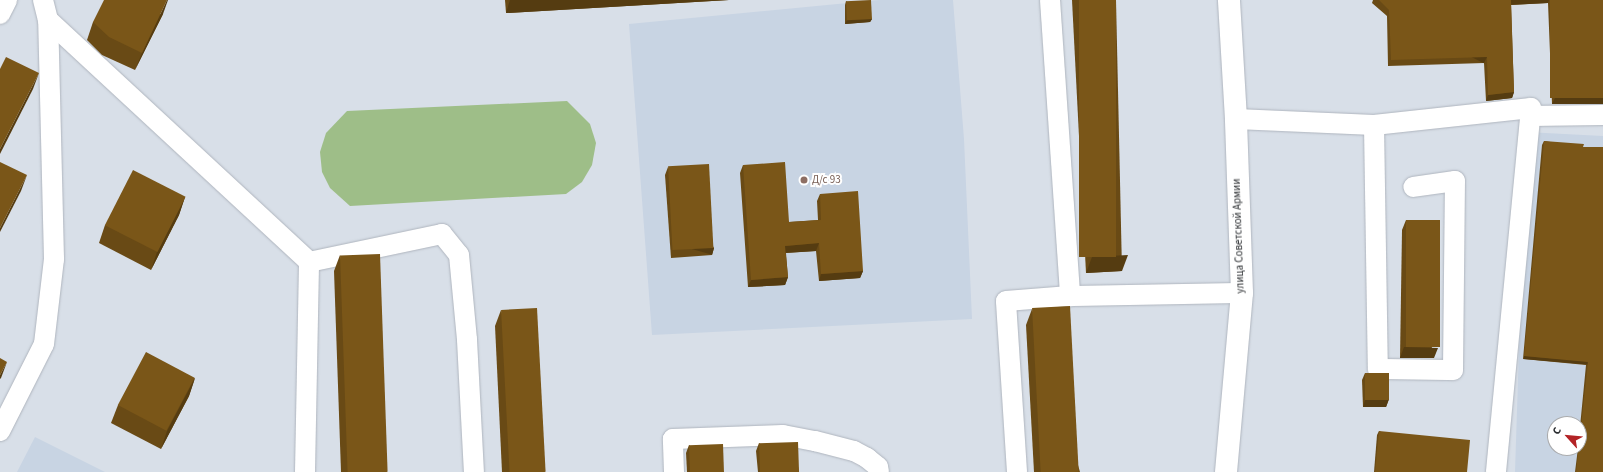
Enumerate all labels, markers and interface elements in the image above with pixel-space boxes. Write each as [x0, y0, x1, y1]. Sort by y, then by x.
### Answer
place label: Д/с 93 [812, 173, 841, 187]
marker: Д/с 93 [799, 175, 809, 185]
street label: улица Советской Армии [1230, 178, 1248, 294]
north arrow [1547, 416, 1587, 456]
text: С [1549, 425, 1565, 437]

